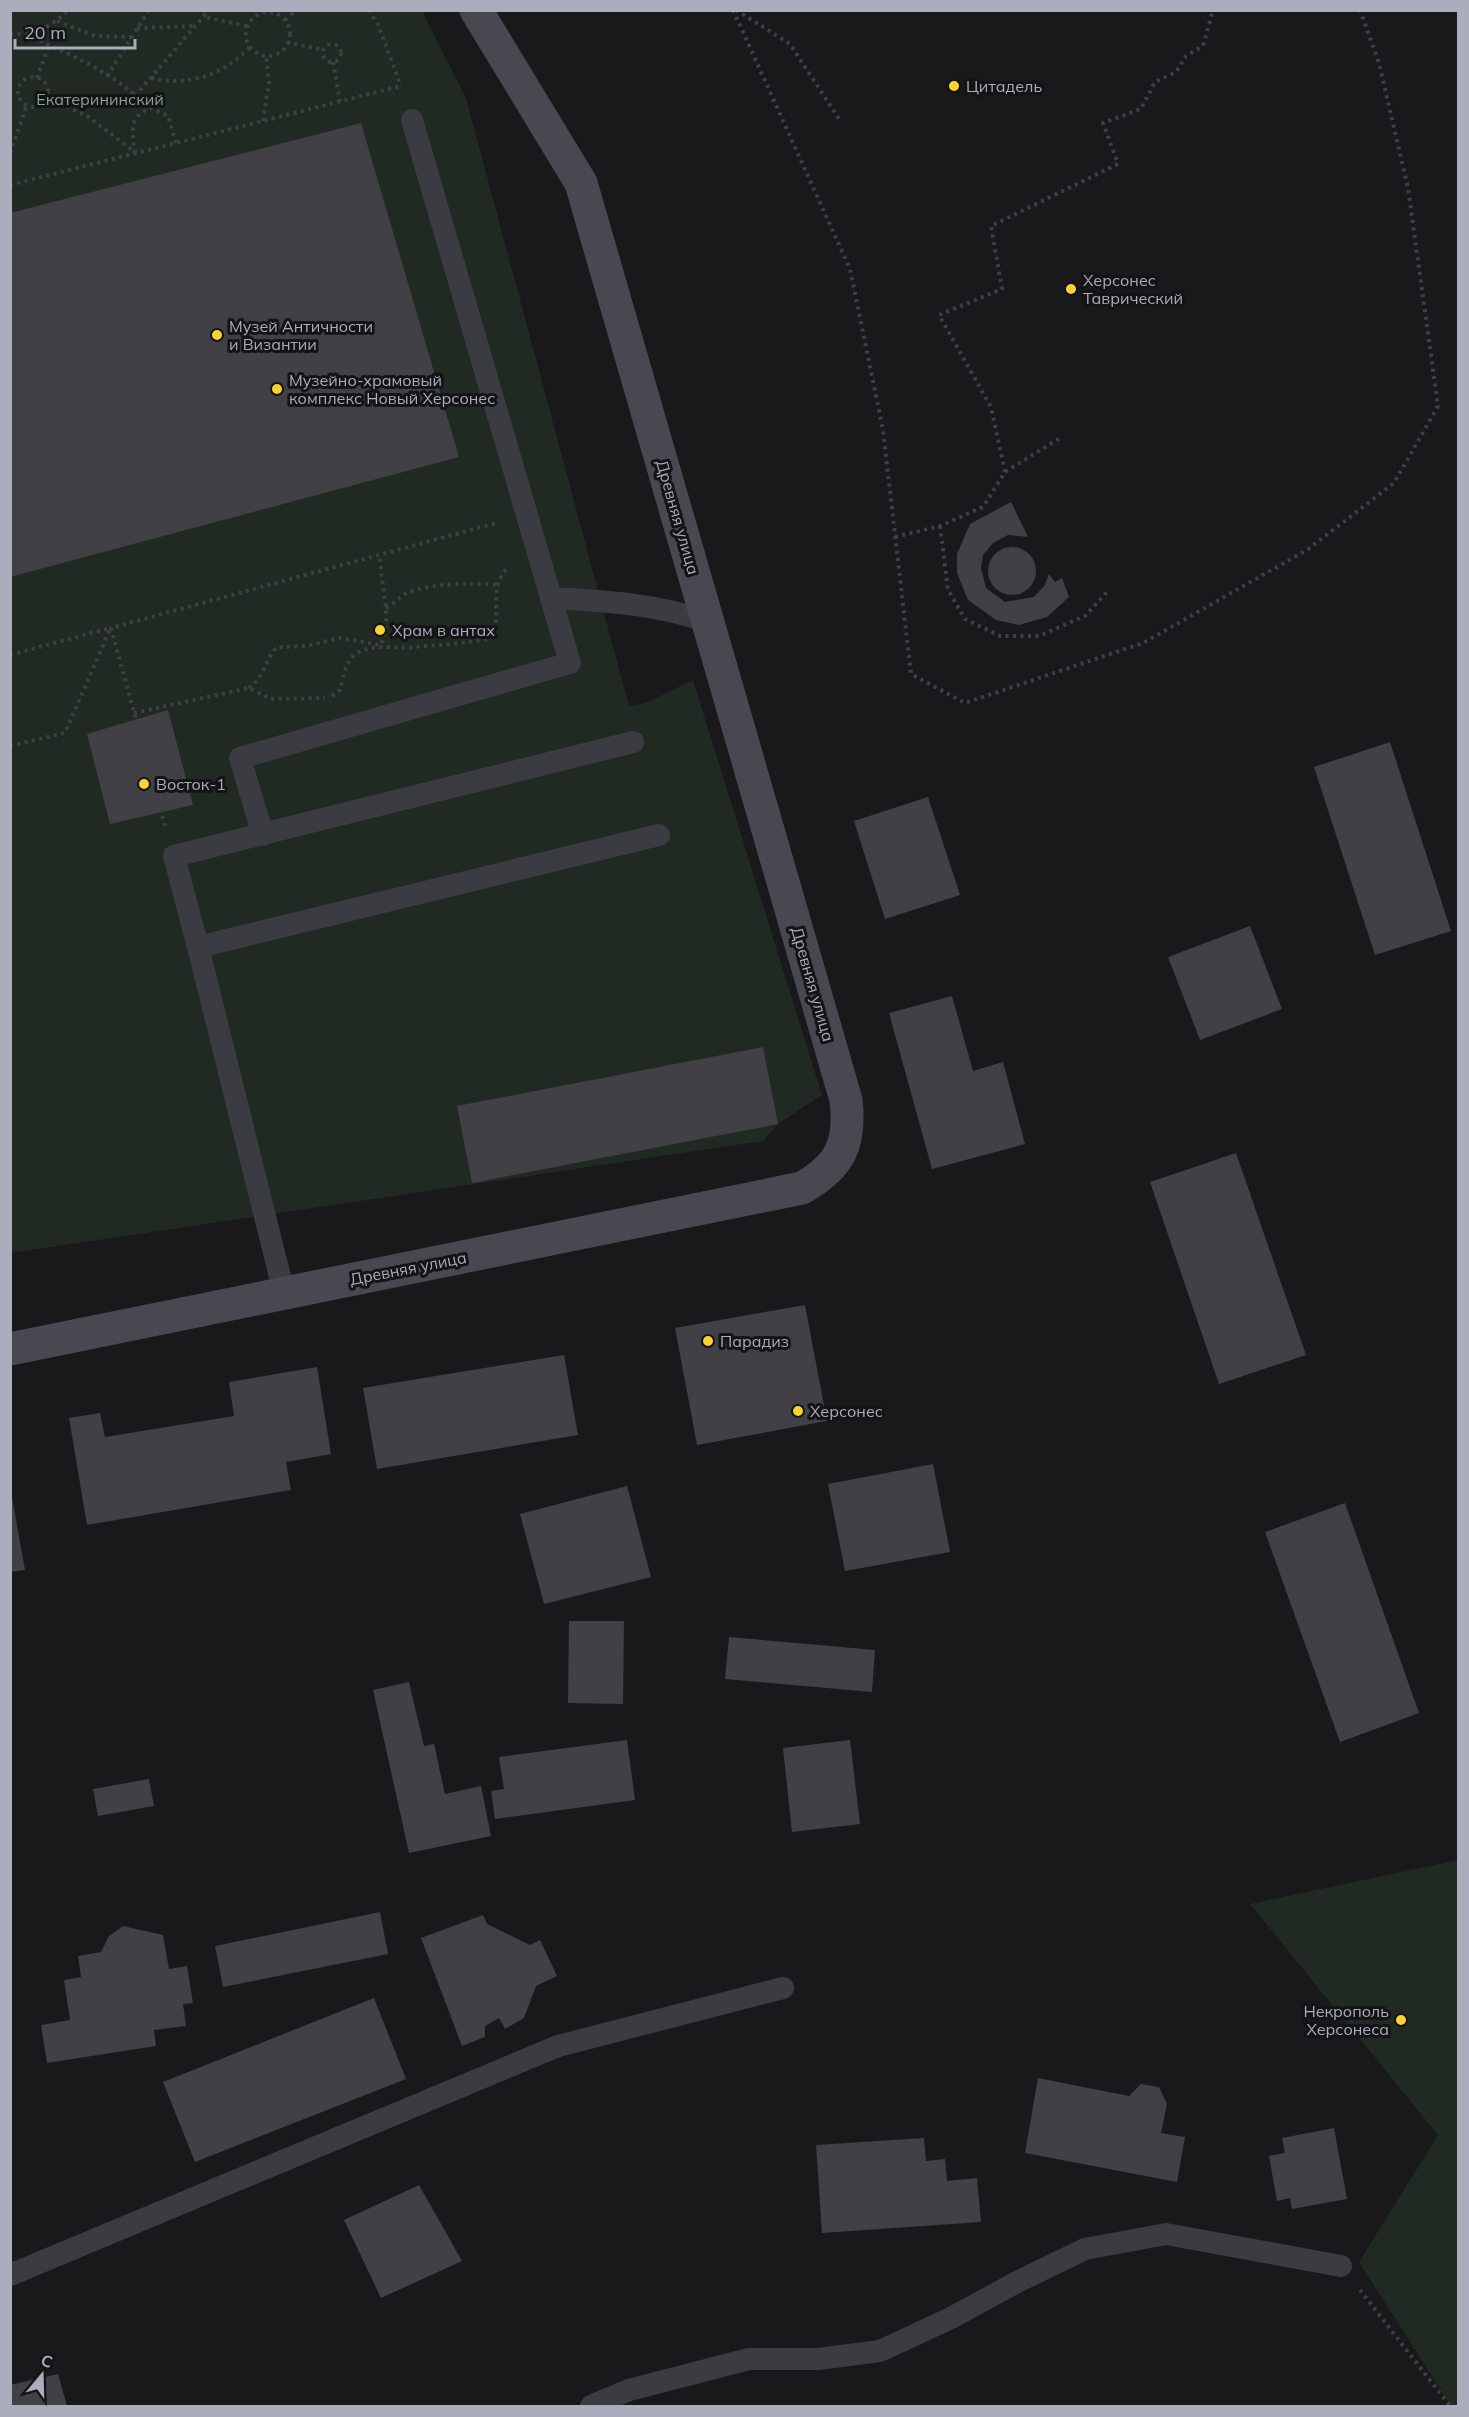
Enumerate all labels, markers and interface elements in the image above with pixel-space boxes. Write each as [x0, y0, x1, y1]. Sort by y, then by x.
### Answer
scale bar [15, 12, 135, 50]
text: 20 m [24, 21, 66, 44]
place label: Цитадель [966, 76, 1042, 96]
marker: Цитадель [947, 79, 961, 93]
park label: Екатерининский [36, 89, 164, 109]
place label: Херсонес Таврический [1083, 270, 1183, 308]
marker: Херсонес Таврический [1064, 282, 1078, 296]
place label: Музей Античности и Византии [229, 316, 373, 354]
marker: Музей Античности и Византии [210, 328, 224, 342]
place label: Музейно-храмовый комплекс Новый Херсонес [289, 370, 495, 408]
marker: Музейно-храмовый комплекс Новый Херсонес [270, 382, 284, 396]
street label: Древняя улица [652, 457, 704, 577]
place label: Храм в антах [392, 620, 495, 640]
marker: Храм в антах [373, 623, 387, 637]
place label: Восток-1 [156, 774, 226, 794]
marker: Восток-1 [137, 777, 151, 791]
street label: Древняя улица [787, 924, 839, 1044]
street label: Древняя улица [348, 1247, 468, 1289]
place label: Парадиз [720, 1331, 789, 1351]
marker: Парадиз [701, 1334, 715, 1348]
place label: Херсонес [810, 1401, 883, 1421]
marker: Херсонес [791, 1404, 805, 1418]
place label: Некрополь Херсонеса [1303, 2001, 1389, 2039]
marker: Некрополь Херсонеса [1394, 2013, 1408, 2027]
north arrow [12, 2345, 72, 2405]
text: С [38, 2350, 55, 2372]

